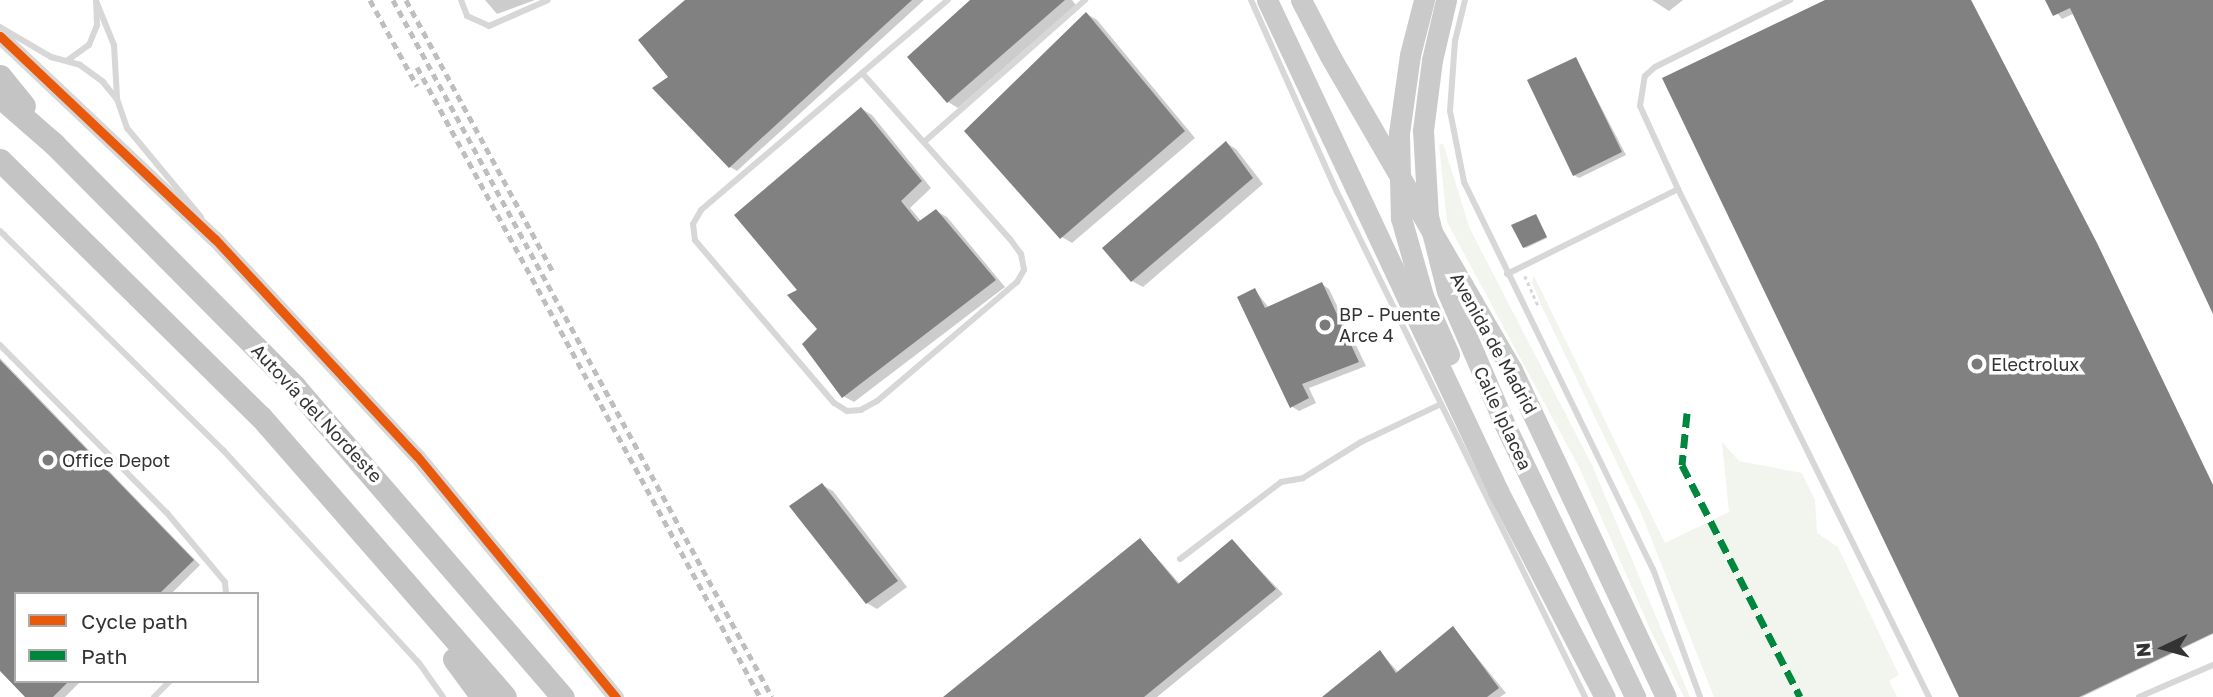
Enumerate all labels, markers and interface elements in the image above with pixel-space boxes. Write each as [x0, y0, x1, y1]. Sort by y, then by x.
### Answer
street label: Avenida de Madrid [1446, 268, 1542, 418]
place label: BP - Puente Arce 4 [1339, 304, 1440, 346]
marker: BP - Puente Arce 4 [1317, 317, 1333, 333]
street label: Autovía del Nordeste [247, 339, 387, 487]
place label: Electrolux [1991, 353, 2079, 375]
marker: Electrolux [1969, 356, 1985, 372]
street label: Calle Iplacea [1470, 363, 1536, 473]
place label: Office Depot [62, 449, 170, 471]
marker: Office Depot [40, 452, 56, 468]
legend [14, 592, 259, 683]
text: Cycle path [81, 608, 188, 634]
north arrow [2129, 613, 2199, 683]
text: N [2130, 642, 2155, 658]
text: Path [81, 643, 128, 669]

